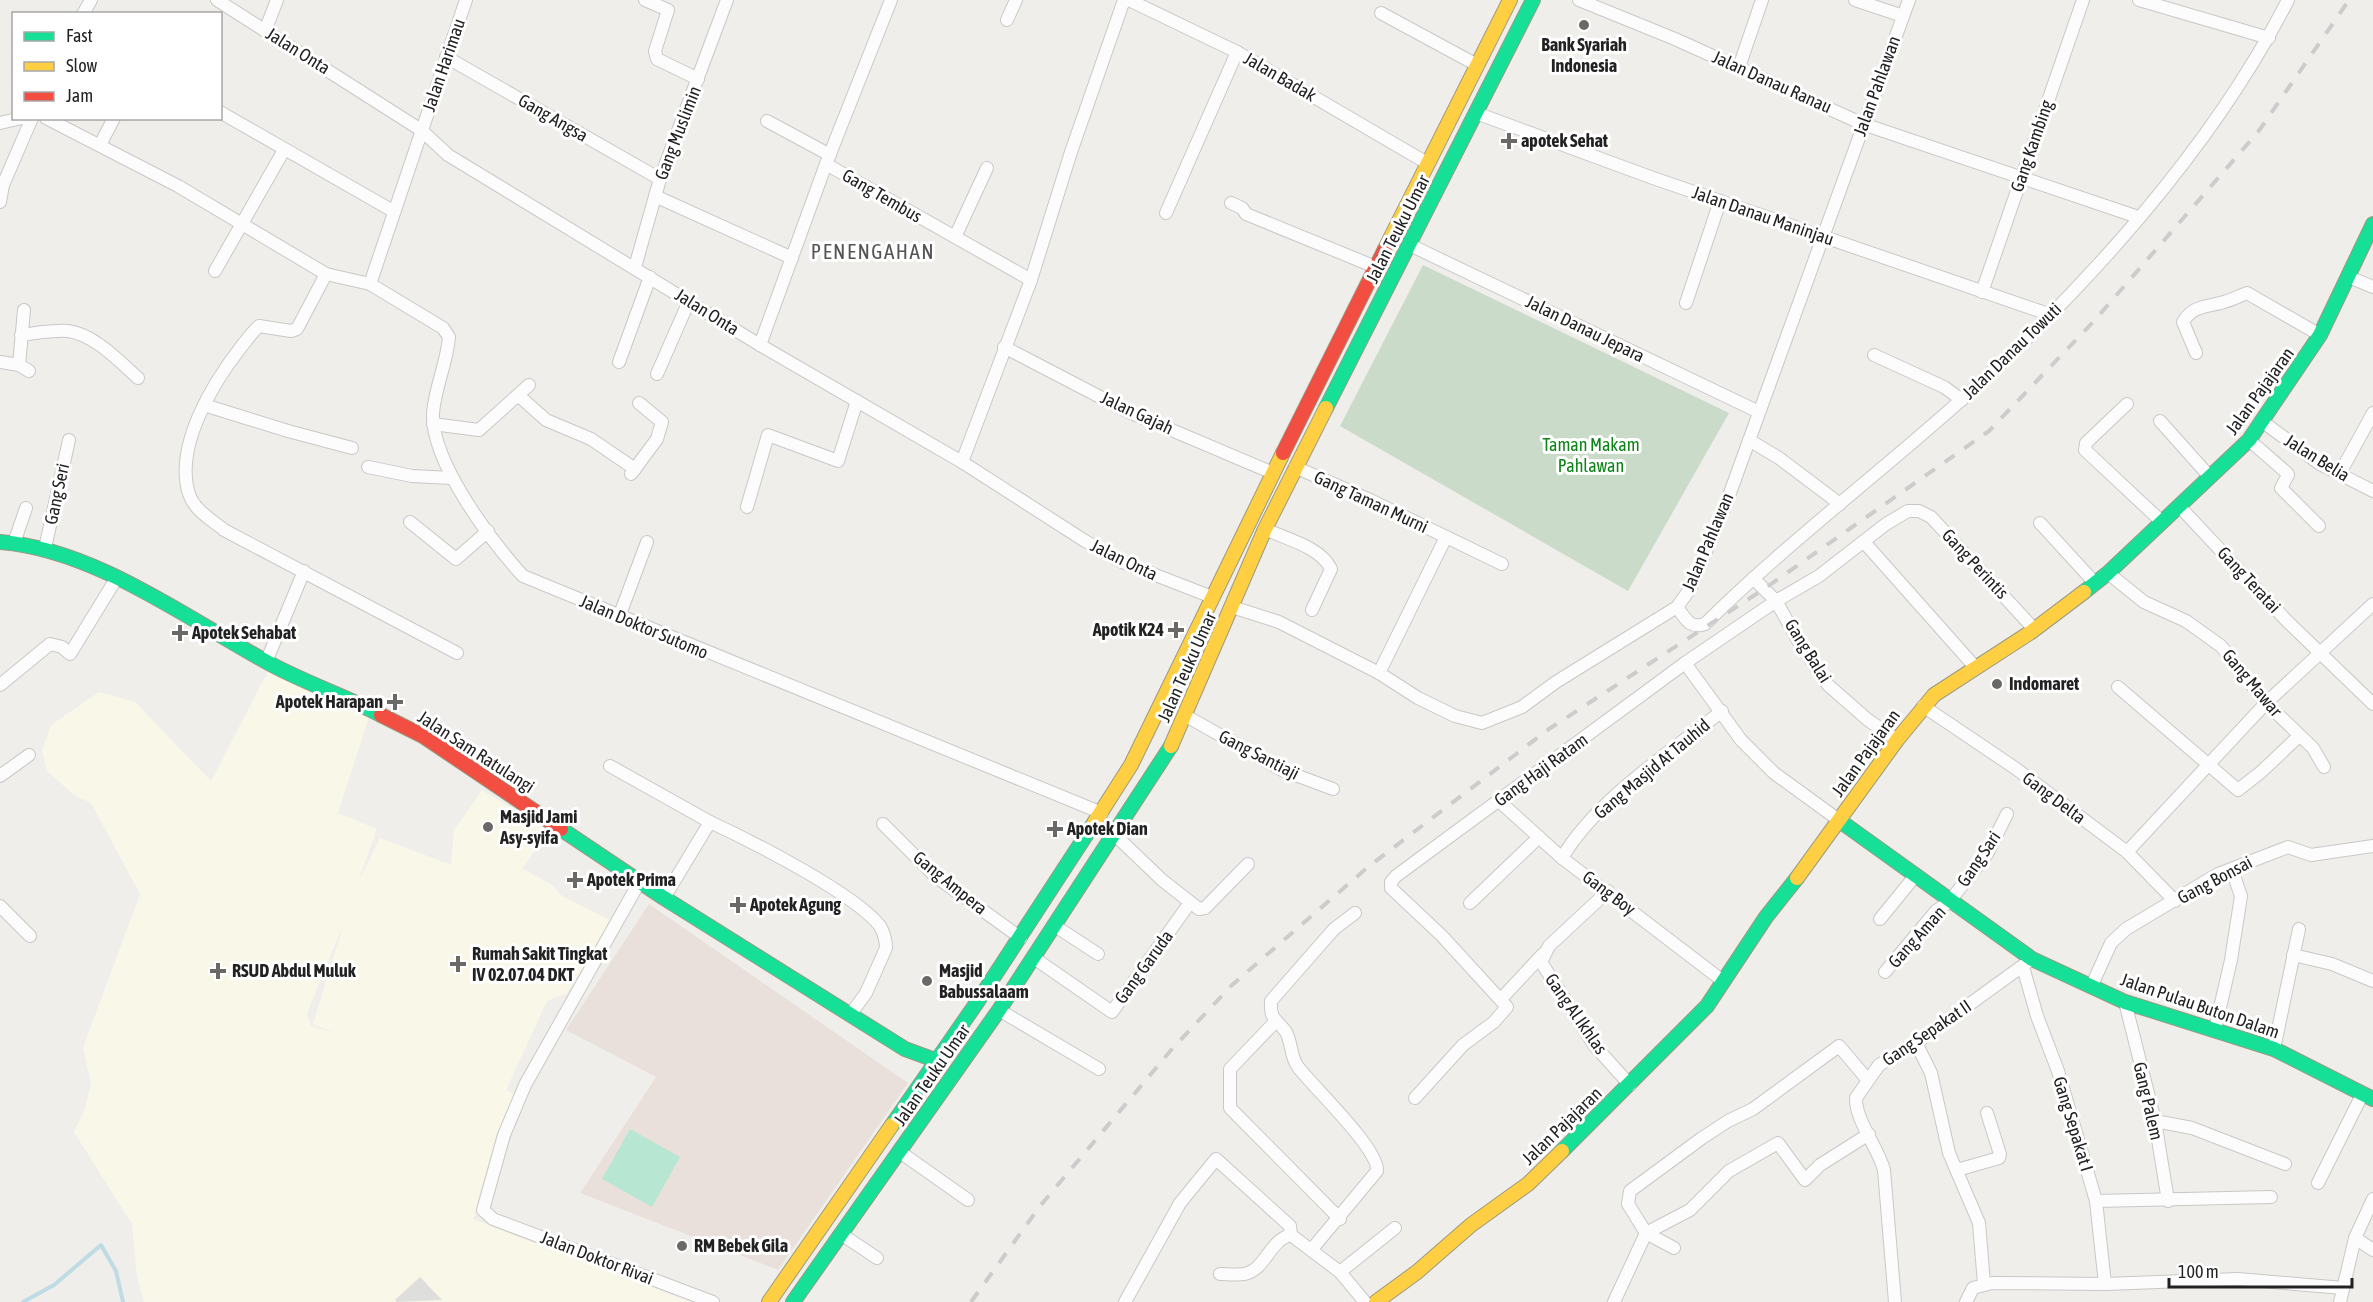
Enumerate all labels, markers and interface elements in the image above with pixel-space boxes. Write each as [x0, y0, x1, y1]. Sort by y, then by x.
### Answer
legend [12, 12, 222, 120]
street label: Jalan Harimau [418, 16, 469, 114]
marker: Bank Syariah Indonesia [1577, 18, 1591, 32]
street label: Jalan Onta [262, 23, 334, 78]
text: Fast [66, 25, 93, 46]
street label: Jalan Pahlawan [1849, 33, 1904, 139]
place label: Bank Syariah Indonesia [1541, 34, 1627, 76]
street label: Jalan Danau Ranau [1709, 46, 1835, 117]
street label: Jalan Badak [1240, 47, 1320, 106]
text: Slow [66, 55, 97, 76]
street label: Gang Muslimin [650, 83, 705, 183]
text: Jam [66, 85, 93, 106]
street label: Gang Angsa [515, 89, 592, 146]
street label: Gang Kambing [2006, 97, 2057, 195]
place label: apotek Sehat [1521, 130, 1609, 151]
marker: apotek Sehat [1502, 134, 1516, 148]
street label: Gang Tembus [839, 164, 926, 227]
street label: Jalan Teuku Umar [1361, 171, 1434, 286]
street label: Jalan Danau Maninjau [1690, 181, 1837, 250]
district label: PENENGAHAN [811, 239, 935, 263]
street label: Jalan Onta [671, 284, 743, 339]
street label: Jalan Danau Jepara [1522, 291, 1648, 366]
street label: Jalan Danau Towuti [1958, 298, 2065, 403]
street label: Jalan Pajajaran [2221, 343, 2298, 438]
street label: Jalan Gajah [1098, 387, 1177, 438]
street label: Jalan Belia [2281, 429, 2354, 486]
park label: Taman Makam Pahlawan [1542, 434, 1640, 476]
street label: Gang Seri [40, 461, 73, 526]
street label: Gang Taman Murni [1311, 466, 1432, 537]
street label: Jalan Pahlawan [1677, 489, 1738, 594]
street label: Gang Perintis [1938, 524, 2013, 603]
street label: Jalan Onta [1088, 534, 1161, 585]
street label: Gang Teratai [2213, 542, 2285, 617]
street label: Jalan Doktor Sutomo [577, 590, 711, 663]
street label: Jalan Teuku Umar [1153, 608, 1221, 725]
street label: Gang Balai [1781, 615, 1836, 686]
place label: Apotik K24 [1092, 619, 1164, 640]
place label: Apotek Sehabat [191, 622, 297, 643]
marker: Apotik K24 [1169, 623, 1183, 637]
marker: Apotek Sehabat [173, 626, 187, 640]
street label: Gang Mawar [2218, 645, 2287, 721]
place label: Indomaret [2009, 673, 2080, 694]
marker: Indomaret [1990, 677, 2004, 691]
place label: Apotek Harapan [275, 691, 383, 712]
marker: Apotek Harapan [388, 695, 402, 709]
street label: Jalan Pajajaran [1827, 705, 1904, 800]
street label: Jalan Sam Ratulangi [414, 706, 539, 797]
street label: Gang Masjid At Tauhid [1590, 714, 1714, 823]
street label: Gang Santiaji [1215, 725, 1303, 784]
street label: Gang Haji Ratam [1490, 729, 1592, 811]
street label: Gang Delta [2019, 767, 2090, 828]
place label: Masjid Jami Asy-syifa [499, 806, 577, 848]
place label: Apotek Dian [1066, 818, 1148, 839]
marker: Masjid Jami Asy-syifa [481, 820, 495, 834]
marker: Apotek Dian [1048, 822, 1062, 836]
street label: Gang Sari [1952, 827, 2005, 890]
street label: Gang Ampera [909, 847, 991, 919]
street label: Gang Bonsai [2174, 851, 2256, 908]
street label: Gang Boy [1579, 866, 1640, 919]
place label: Apotek Prima [586, 869, 676, 890]
marker: Apotek Prima [568, 873, 582, 887]
place label: Apotek Agung [749, 894, 841, 915]
marker: Apotek Agung [731, 898, 745, 912]
street label: Gang Aman [1883, 901, 1950, 972]
street label: Gang Garuda [1110, 926, 1177, 1008]
place label: Rumah Sakit Tingkat IV 02.07.04 DKT [472, 943, 608, 985]
marker: Rumah Sakit Tingkat IV 02.07.04 DKT [449, 955, 467, 973]
place label: RSUD Abdul Muluk [232, 960, 357, 981]
place label: Masjid Babussalaam [939, 960, 1029, 1002]
marker: RSUD Abdul Muluk [209, 962, 227, 980]
street label: Jalan Pulau Buton Dalam [2118, 968, 2282, 1043]
street label: Gang Al Ikhlas [1541, 969, 1612, 1058]
marker: Masjid Babussalaam [920, 974, 934, 988]
street label: Gang Sepakat II [1878, 995, 1975, 1070]
street label: Jalan Teuku Umar [889, 1020, 975, 1129]
street label: Gang Palem [2129, 1060, 2168, 1142]
street label: Gang Sepakat I [2049, 1074, 2098, 1174]
street label: Jalan Pajajaran [1518, 1083, 1606, 1169]
street label: Jalan Doktor Rivai [538, 1226, 657, 1289]
place label: RM Bebek Gila [694, 1235, 788, 1256]
marker: RM Bebek Gila [675, 1239, 689, 1253]
scale bar [2169, 1251, 2352, 1289]
text: 100 m [2178, 1261, 2219, 1282]

